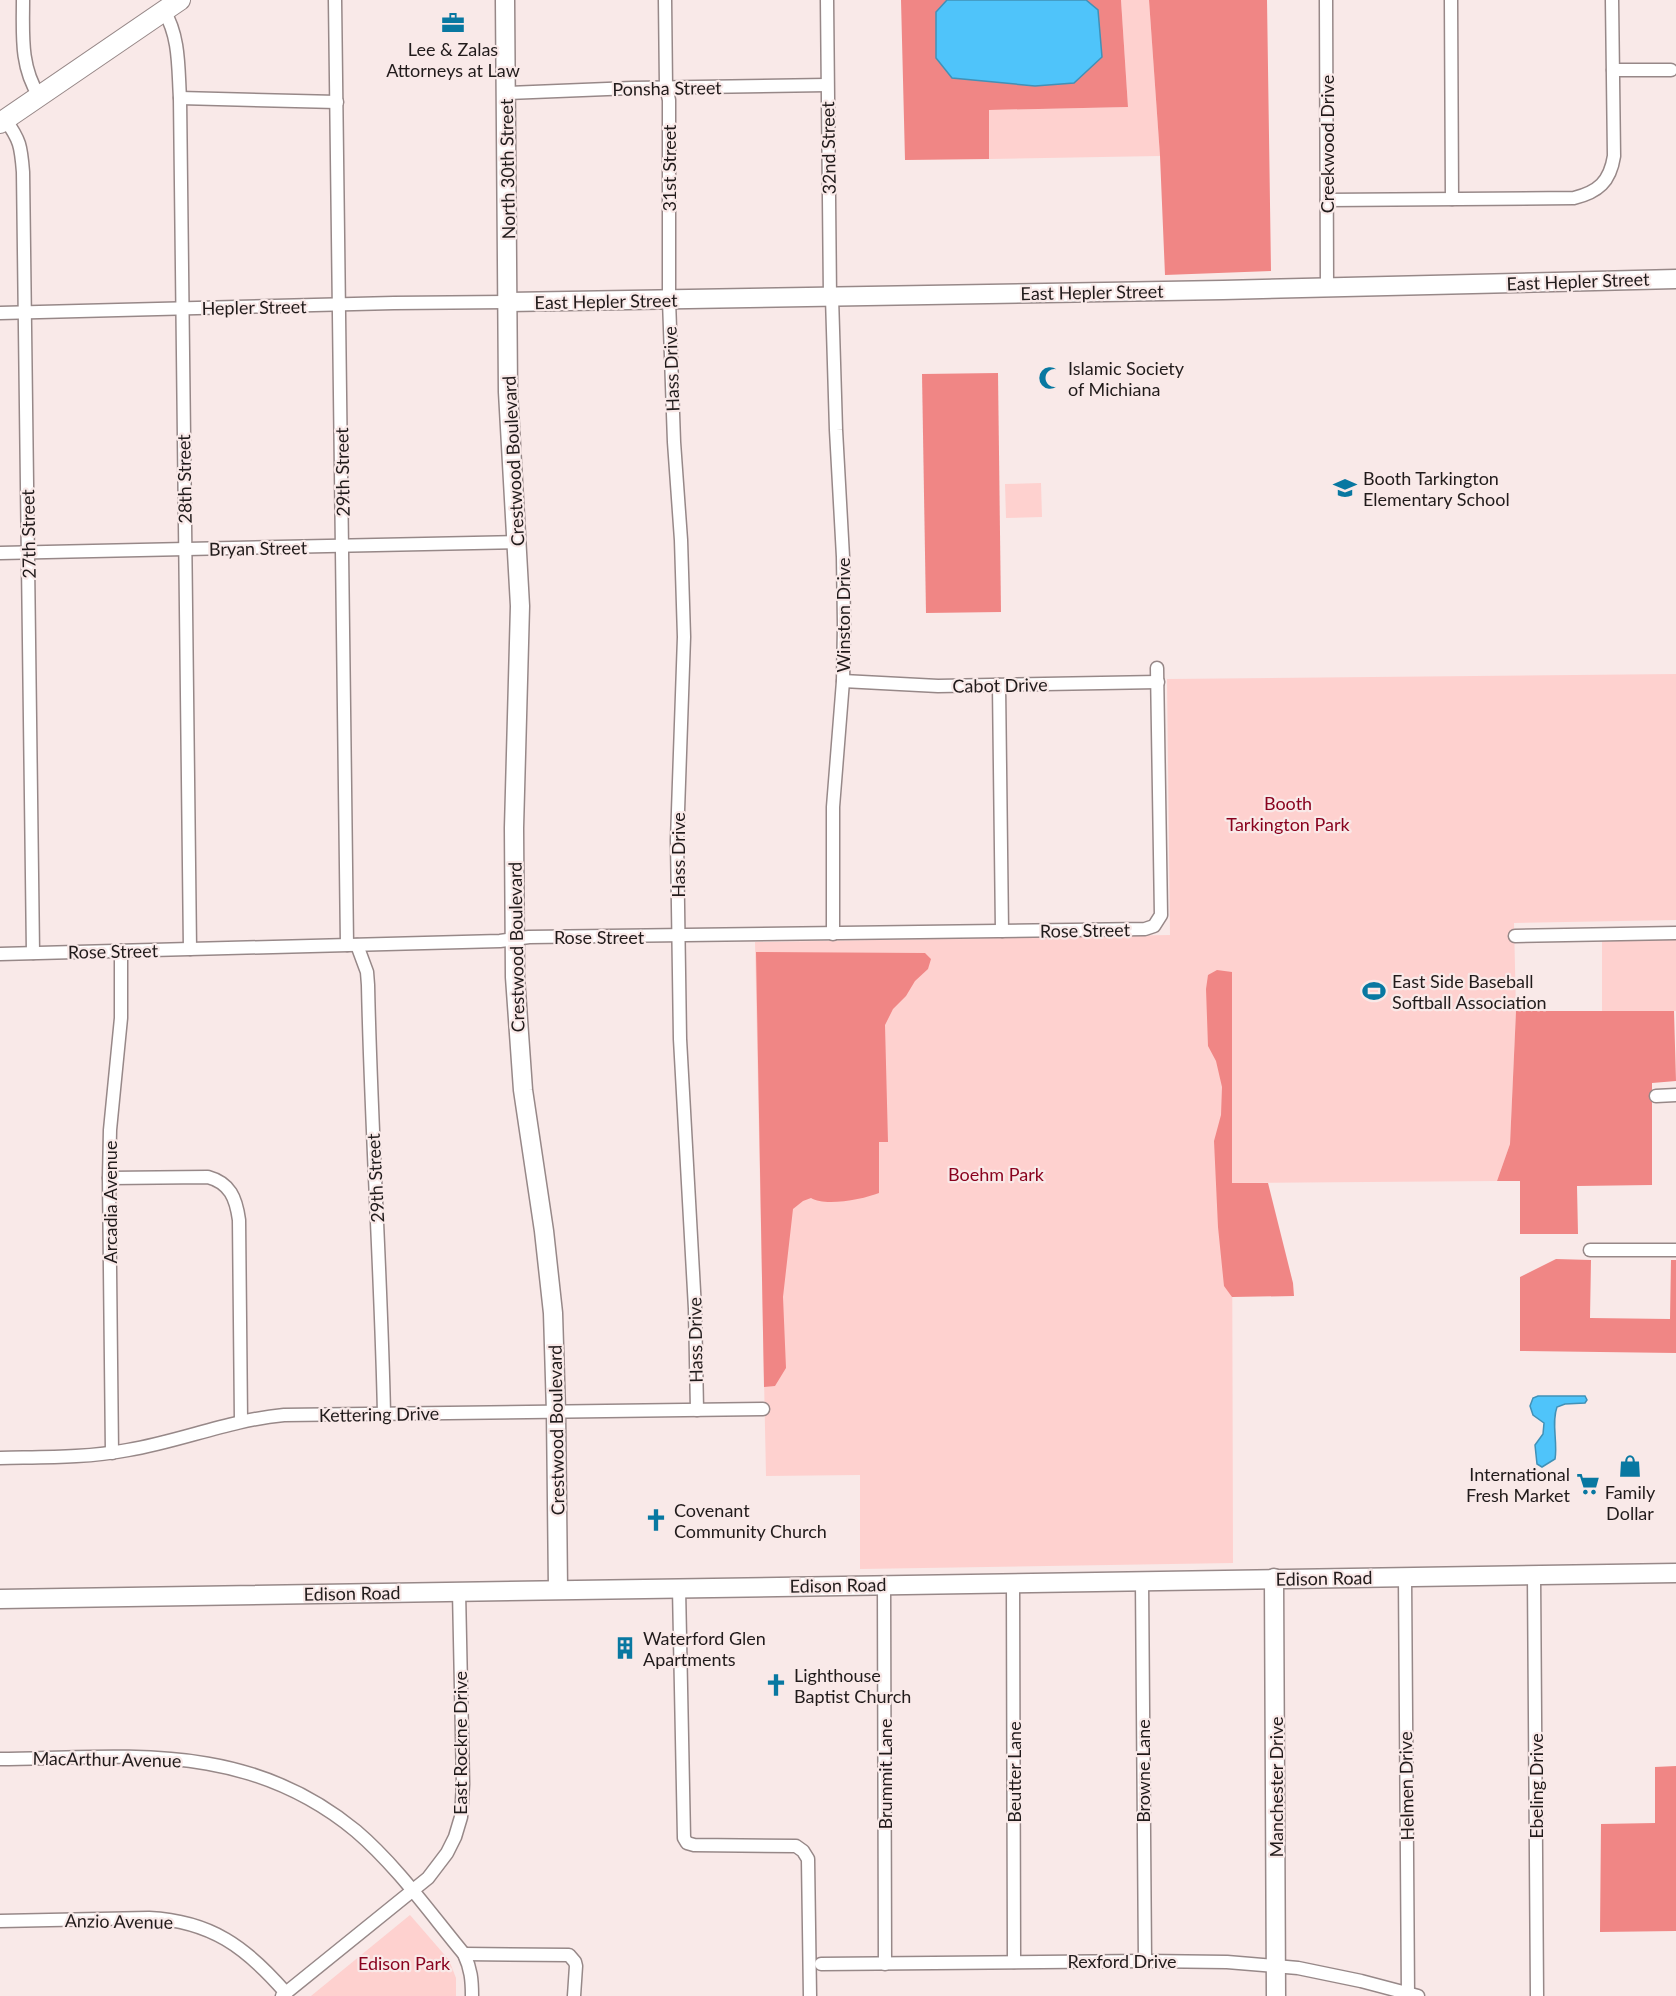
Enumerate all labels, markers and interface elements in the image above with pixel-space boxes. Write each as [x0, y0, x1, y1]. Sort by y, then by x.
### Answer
office icon: Lee & Zalas Attorneys at Law [440, 10, 466, 36]
place label: Lee & Zalas Attorneys at Law [386, 38, 520, 81]
street label: Creekwood Drive [1316, 75, 1338, 213]
street label: Ponsha Street [612, 76, 722, 100]
street label: North 30th Street [495, 98, 519, 240]
street label: 32nd Street [816, 101, 840, 195]
street label: 31st Street [658, 124, 680, 212]
street label: East Hepler Street [1506, 267, 1650, 294]
street label: East Hepler Street [1020, 280, 1164, 304]
street label: East Hepler Street [534, 289, 678, 313]
street label: Hepler Street [201, 295, 307, 319]
street label: Hass Drive [659, 326, 683, 412]
place label: Islamic Society of Michiana [1068, 357, 1185, 400]
mosque icon: Islamic Society of Michiana [1037, 365, 1063, 391]
street label: Crestwood Boulevard [498, 375, 528, 547]
street label: 29th Street [330, 427, 354, 517]
street label: 28th Street [172, 434, 196, 524]
place label: Booth Tarkington Elementary School [1363, 467, 1510, 510]
school or university icon: Booth Tarkington Elementary School [1332, 475, 1358, 501]
street label: 27th Street [16, 489, 40, 579]
street label: Bryan Street [209, 536, 308, 560]
street label: Winston Drive [832, 558, 854, 672]
street label: Cabot Drive [952, 673, 1048, 697]
park label: Booth Tarkington Park [1226, 792, 1351, 835]
street label: Hass Drive [667, 812, 689, 898]
street label: Crestwood Boulevard [504, 862, 528, 1032]
street label: Rose Street [1040, 918, 1131, 942]
street label: Rose Street [554, 926, 645, 948]
street label: Rose Street [68, 939, 159, 963]
place label: East Side Baseball Softball Association [1392, 970, 1547, 1013]
sports icon: East Side Baseball Softball Association [1361, 978, 1387, 1004]
street label: 29th Street [362, 1132, 388, 1223]
street label: Arcadia Avenue [99, 1141, 121, 1263]
park label: Boehm Park [948, 1163, 1045, 1185]
street label: Hass Drive [683, 1297, 707, 1383]
street label: Crestwood Boulevard [544, 1345, 568, 1515]
street label: Kettering Drive [319, 1402, 439, 1426]
shop icon: Family Dollar [1617, 1453, 1643, 1479]
place label: International Fresh Market [1466, 1463, 1571, 1506]
supermarket icon: International Fresh Market [1575, 1471, 1601, 1497]
place label: Family Dollar [1605, 1481, 1656, 1524]
place label: Covenant Community Church [674, 1499, 827, 1542]
church icon: Covenant Community Church [643, 1507, 669, 1533]
street label: Edison Road [1275, 1566, 1373, 1590]
street label: Edison Road [789, 1573, 887, 1597]
street label: Edison Road [303, 1581, 401, 1605]
place label: Waterford Glen Apartments [643, 1627, 766, 1670]
building icon: Waterford Glen Apartments [612, 1635, 638, 1661]
place label: Lighthouse Baptist Church [794, 1664, 911, 1707]
street label: East Rockne Drive [449, 1671, 471, 1815]
church icon: Lighthouse Baptist Church [763, 1672, 789, 1698]
street label: Manchester Drive [1265, 1717, 1287, 1857]
street label: Brummit Lane [874, 1719, 896, 1829]
street label: Browne Lane [1132, 1719, 1154, 1823]
street label: Beutter Lane [1003, 1721, 1025, 1823]
street label: Helmen Drive [1394, 1731, 1418, 1841]
street label: Ebeling Drive [1525, 1733, 1547, 1839]
street label: MacArthur Avenue [32, 1747, 182, 1771]
street label: Anzio Avenue [65, 1909, 173, 1933]
street label: Rexford Drive [1067, 1950, 1177, 1972]
park label: Edison Park [358, 1952, 451, 1974]

